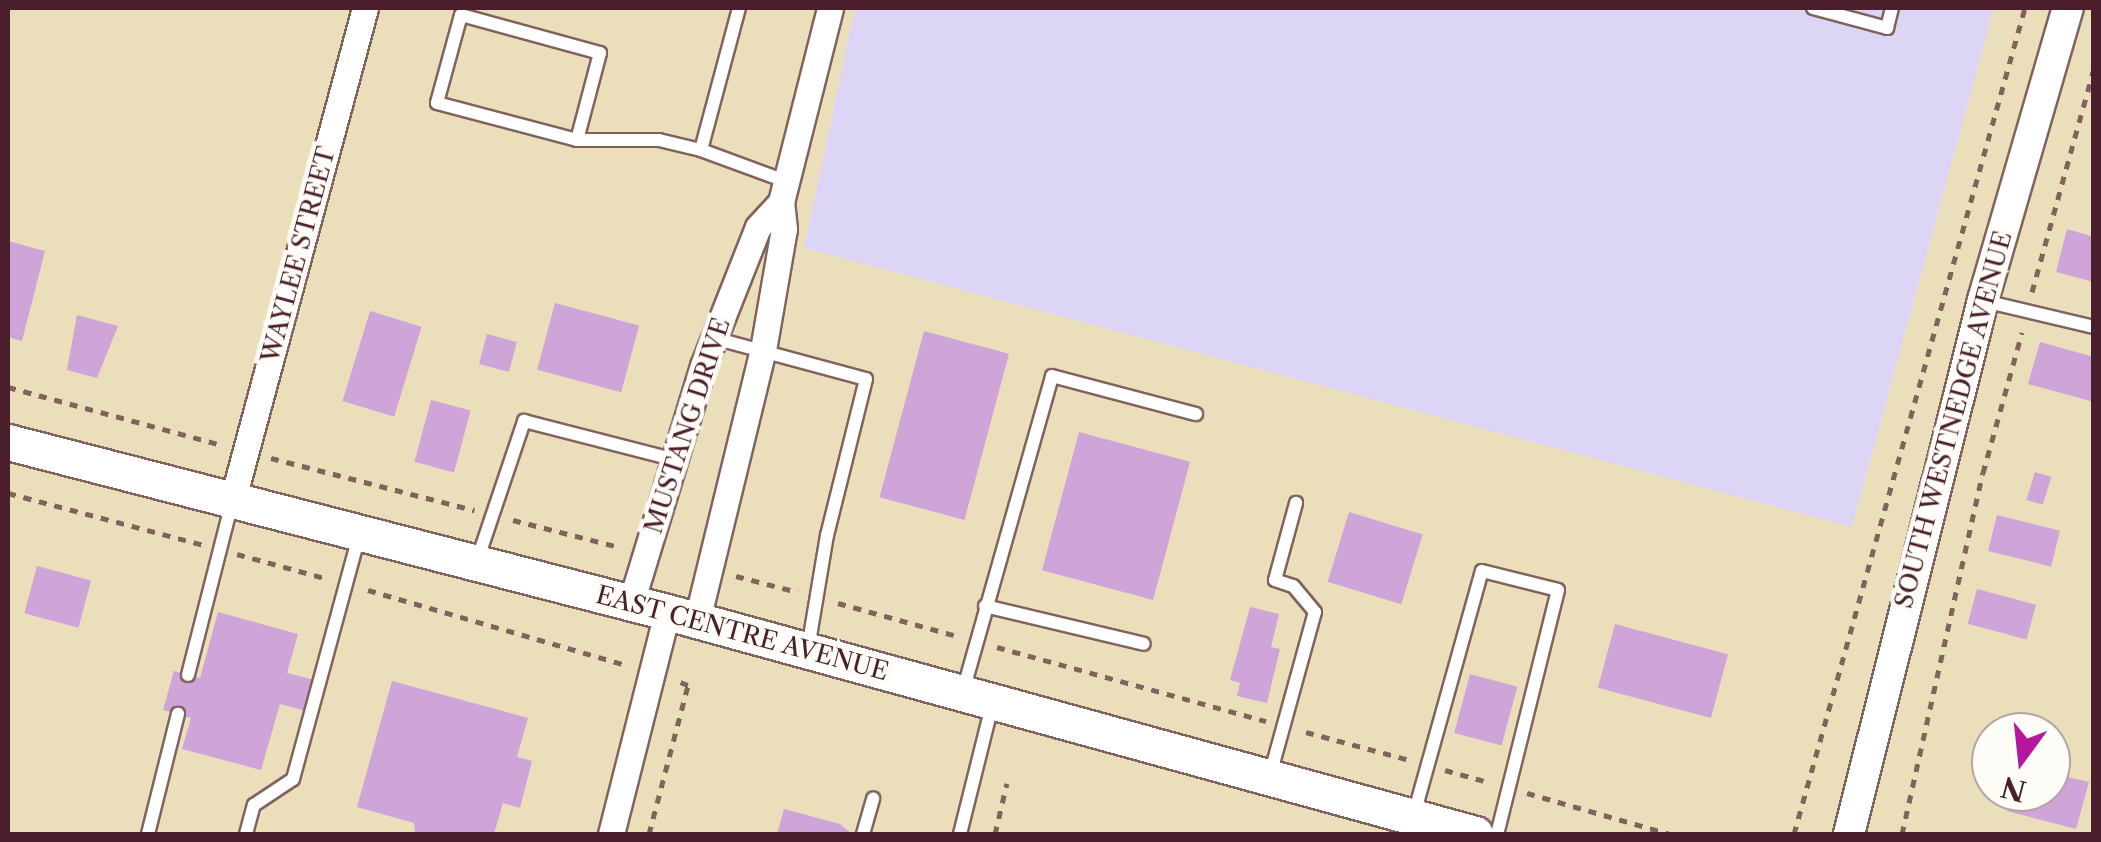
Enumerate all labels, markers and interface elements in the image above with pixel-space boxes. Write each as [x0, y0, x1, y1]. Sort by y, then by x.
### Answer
street label: WAYLEE STREET [256, 144, 342, 366]
street label: SOUTH WESTNEDGE AVENUE [1889, 227, 2019, 613]
street label: MUSTANG DRIVE [639, 314, 737, 538]
street label: EAST CENTRE AVENUE [592, 580, 892, 688]
north arrow [1971, 712, 2071, 812]
text: N [1998, 769, 2030, 809]

